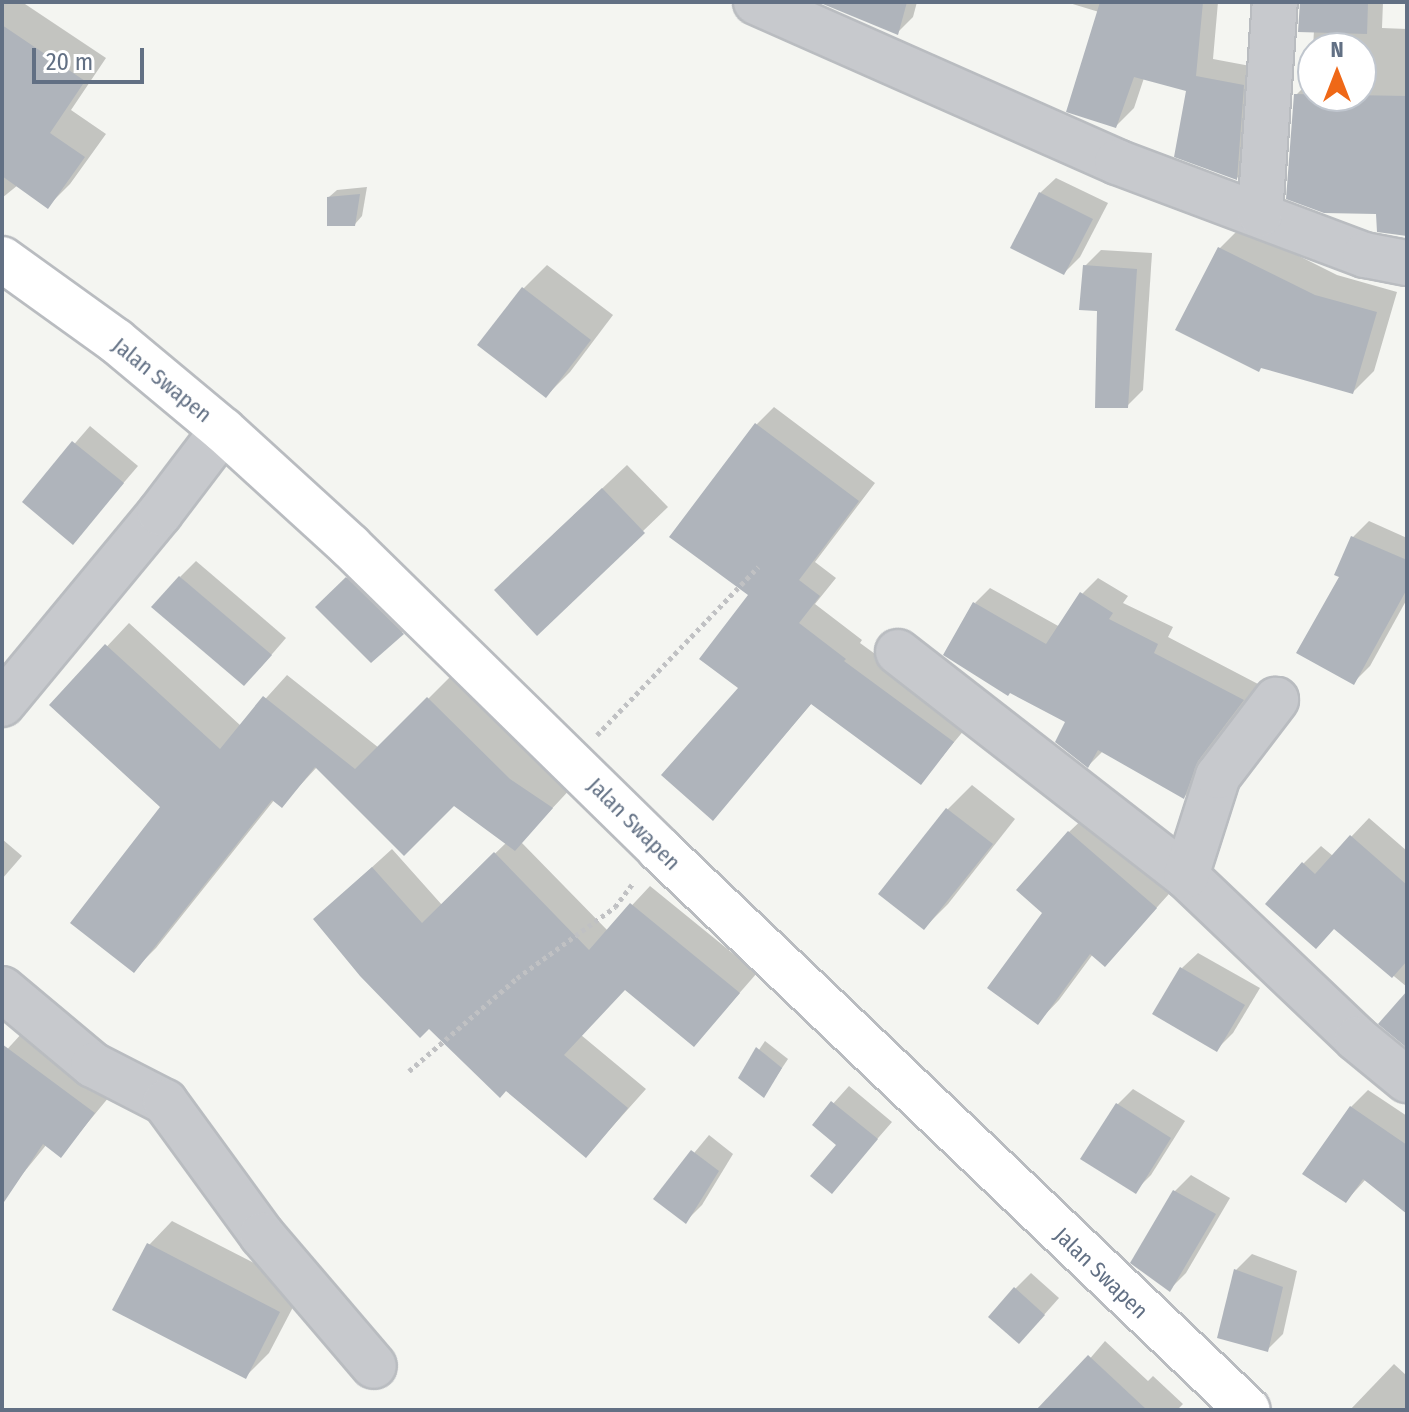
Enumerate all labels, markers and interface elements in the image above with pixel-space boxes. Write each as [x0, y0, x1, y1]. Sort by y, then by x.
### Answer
scale bar [36, 32, 148, 82]
north arrow [1297, 32, 1377, 112]
text: N [1330, 36, 1344, 63]
text: 20 m [46, 48, 93, 76]
street label: Jalan Swapen [107, 332, 217, 428]
street label: Jalan Swapen [582, 772, 686, 876]
street label: Jalan Swapen [1049, 1222, 1153, 1324]

